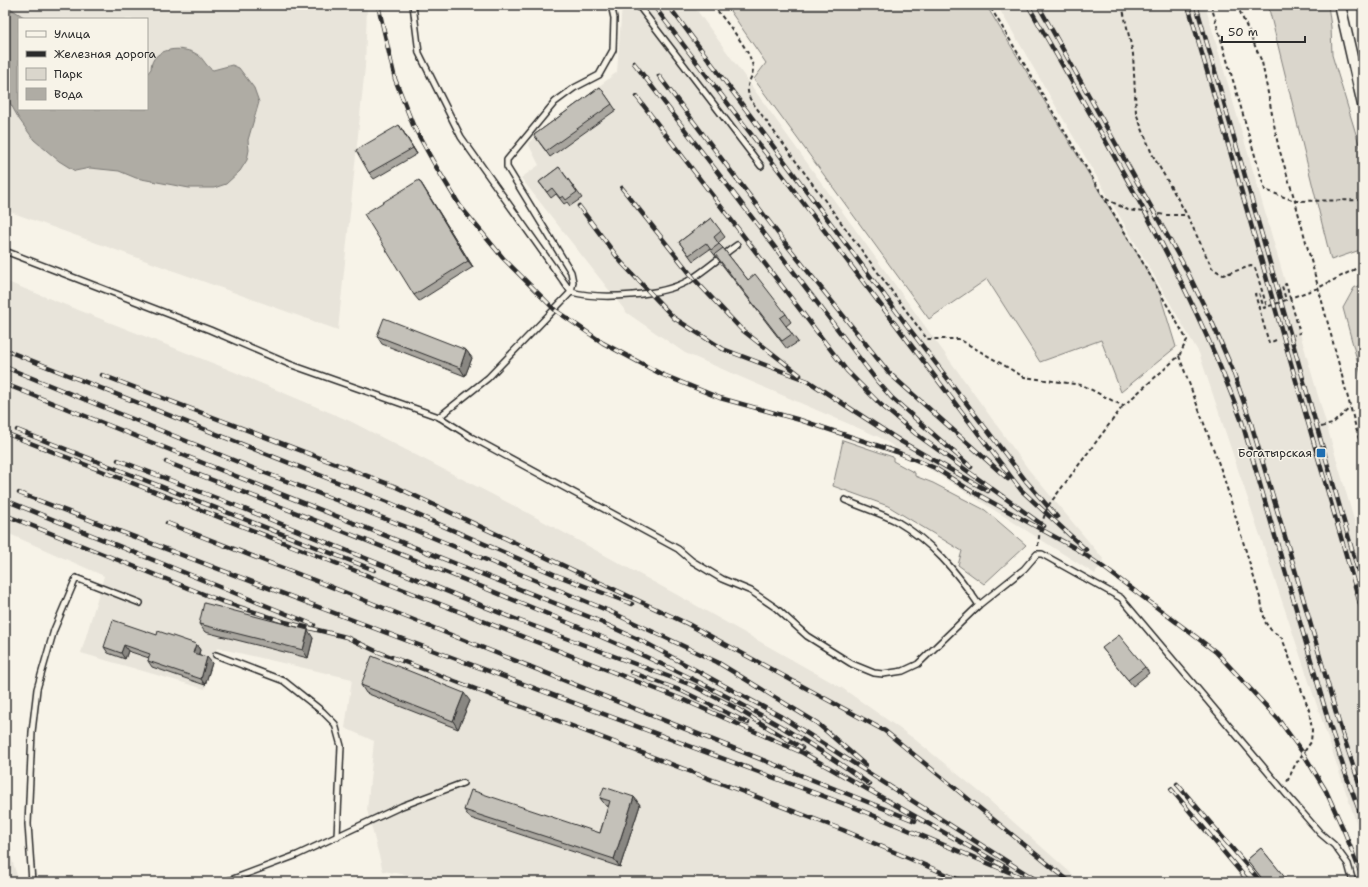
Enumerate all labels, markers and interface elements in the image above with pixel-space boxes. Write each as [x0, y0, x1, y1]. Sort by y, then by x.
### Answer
legend [18, 18, 148, 110]
scale bar [1222, 18, 1305, 44]
text: 50 m [1228, 24, 1258, 40]
text: Улица [54, 26, 91, 42]
text: Железная дорога [54, 46, 157, 62]
text: Парк [54, 66, 83, 82]
text: Вода [54, 86, 83, 102]
place label: Богатырская [1238, 445, 1312, 461]
marker: Богатырская [1315, 447, 1327, 459]

